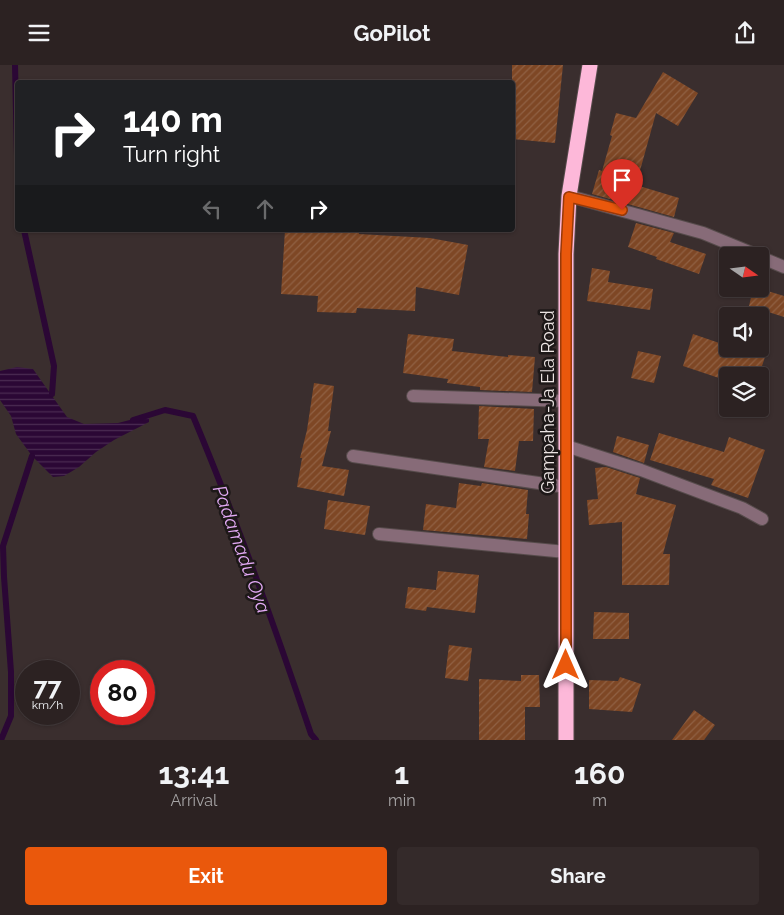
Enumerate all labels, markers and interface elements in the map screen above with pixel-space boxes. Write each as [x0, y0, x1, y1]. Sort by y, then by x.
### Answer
icon: menu [25, 19, 53, 47]
icon: share [731, 19, 759, 47]
text: GoPilot [354, 20, 430, 46]
text: 140 m [123, 99, 223, 140]
icon: right [40, 100, 105, 165]
text: Turn right [123, 141, 220, 167]
pin [601, 159, 643, 210]
icon: arrive [608, 166, 636, 194]
icon: left [198, 195, 226, 223]
icon: ahead [251, 195, 279, 223]
icon: right [304, 195, 332, 223]
north arrow [719, 247, 769, 297]
map controls [719, 247, 769, 417]
button: sound [719, 307, 769, 357]
street label: Gampaha-Ja Ela Road [537, 310, 558, 494]
button: layers [719, 367, 769, 417]
water label: Padamadu Oya [209, 482, 275, 616]
position arrow [539, 638, 591, 690]
speed limit sign: 80 [90, 660, 155, 725]
text: 77 [33, 671, 62, 701]
text: km/h [32, 698, 63, 712]
text: 13:41 [159, 756, 229, 791]
text: 1 [394, 756, 409, 791]
text: 160 [574, 756, 625, 791]
text: Arrival [171, 791, 217, 810]
text: min [388, 791, 415, 810]
text: m [592, 791, 607, 810]
button: Exit [25, 847, 387, 905]
button: Share [397, 847, 759, 905]

